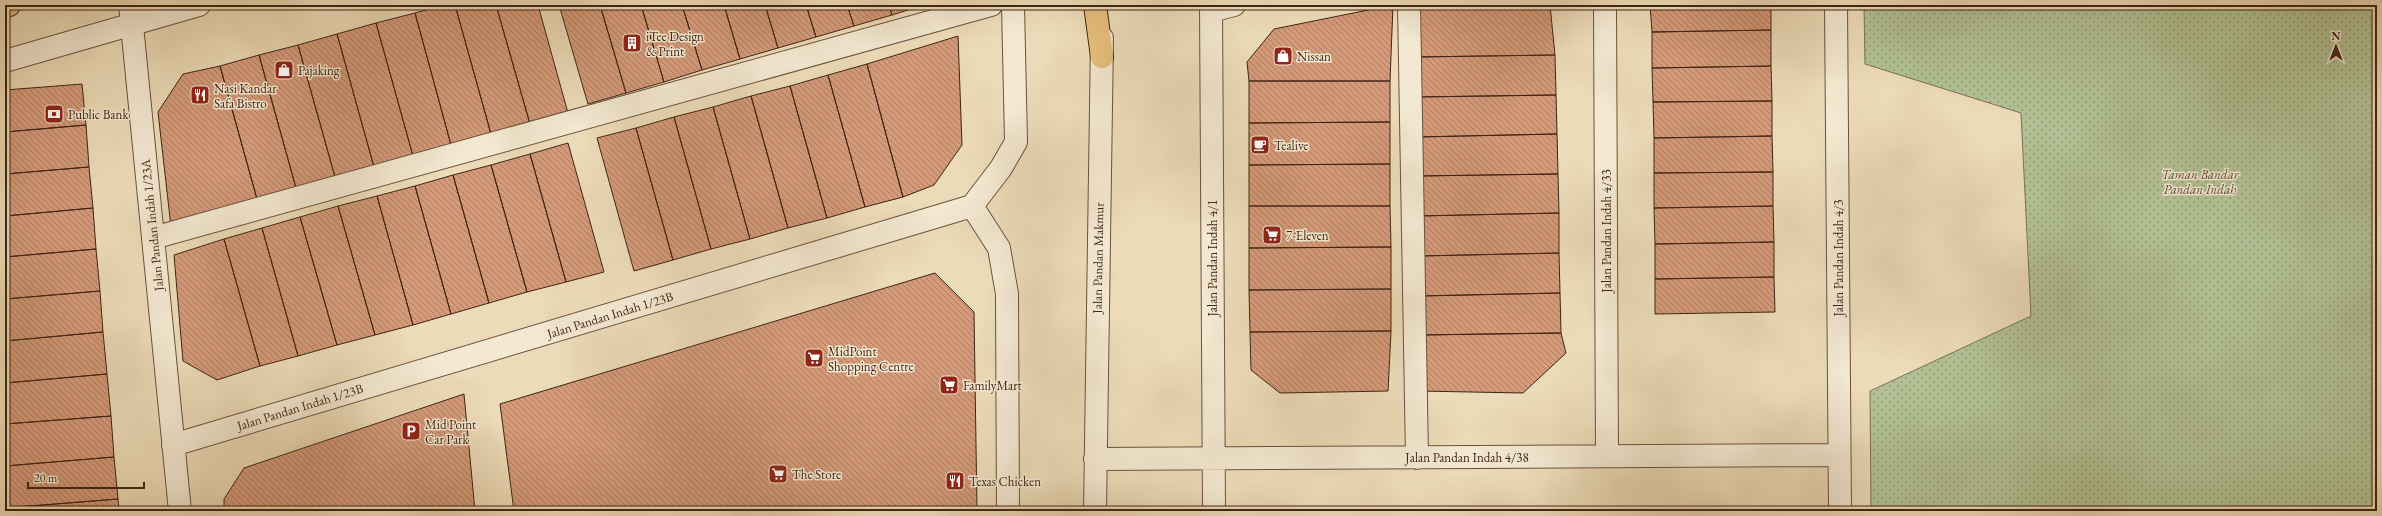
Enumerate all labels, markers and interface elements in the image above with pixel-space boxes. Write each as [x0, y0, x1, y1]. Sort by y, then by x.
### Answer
north arrow [2316, 26, 2356, 66]
place label: iTee Design & Print [646, 28, 704, 60]
text: N [2332, 29, 2341, 43]
building icon: iTee Design & Print [621, 32, 643, 54]
shop icon: Nissan [1272, 45, 1294, 67]
place label: Nissan [1297, 48, 1331, 65]
shop icon: Pajaking [273, 59, 295, 81]
place label: Pajaking [298, 62, 340, 79]
place label: Nasi Kandar Safa Bistro [214, 80, 277, 112]
restaurant icon: Nasi Kandar Safa Bistro [189, 84, 211, 106]
bank icon: Public Bank [43, 103, 65, 125]
place label: Public Bank [68, 106, 129, 123]
cafe icon: Tealive [1249, 134, 1271, 156]
place label: Tealive [1274, 137, 1308, 154]
street label: Jalan Pandan Indah 1/23A [137, 157, 167, 293]
park label: Taman Bandar Pandan Indah [2161, 166, 2240, 198]
street label: Jalan Pandan Indah 4/33 [1598, 169, 1615, 294]
street label: Jalan Pandan Indah 4/1 [1204, 199, 1221, 318]
street label: Jalan Pandan Indah 4/3 [1830, 199, 1847, 318]
street label: Jalan Pandan Makmur [1089, 202, 1107, 315]
supermarket icon: 7-Eleven [1261, 224, 1283, 246]
place label: 7-Eleven [1286, 227, 1329, 244]
street label: Jalan Pandan Indah 1/23B [544, 288, 676, 343]
place label: MidPoint Shopping Centre [828, 343, 914, 375]
supermarket icon: MidPoint Shopping Centre [803, 347, 825, 369]
supermarket icon: FamilyMart [938, 374, 960, 396]
place label: FamilyMart [963, 377, 1022, 394]
street label: Jalan Pandan Indah 1/23B [234, 380, 366, 435]
place label: Mid Point Car Park [425, 416, 476, 448]
parking icon: Mid Point Car Park [400, 420, 422, 442]
street label: Jalan Pandan Indah 4/38 [1404, 449, 1529, 466]
supermarket icon: The Store [767, 463, 789, 485]
scale bar [28, 464, 144, 490]
place label: The Store [792, 466, 841, 483]
text: 20 m [34, 470, 58, 486]
restaurant icon: Texas Chicken [944, 470, 966, 492]
place label: Texas Chicken [969, 473, 1041, 490]

